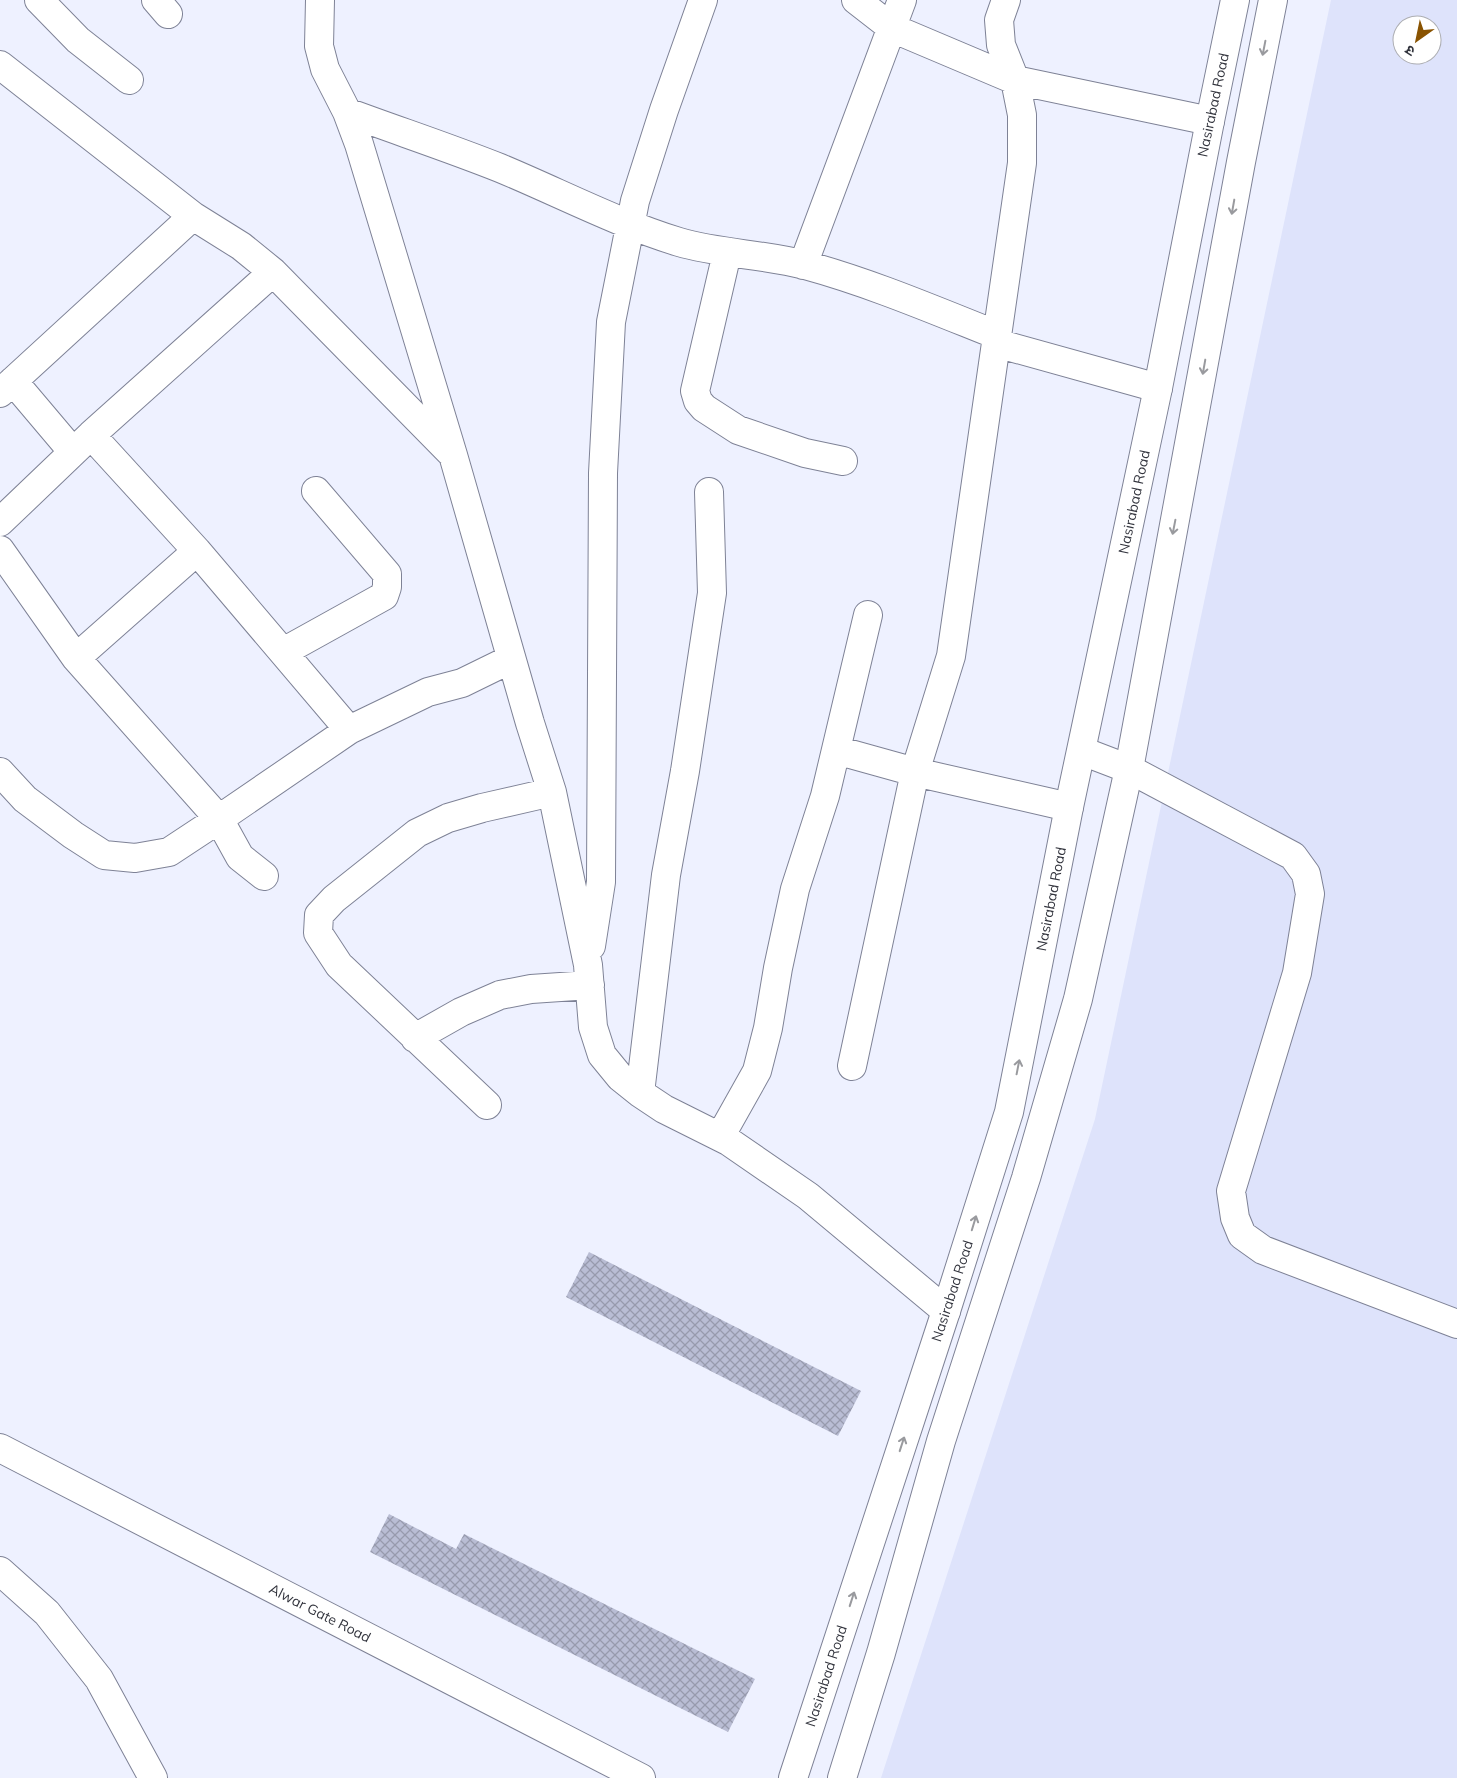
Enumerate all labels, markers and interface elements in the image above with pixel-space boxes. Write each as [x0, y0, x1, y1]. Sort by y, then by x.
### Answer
north arrow [1392, 15, 1442, 65]
one-way arrow [1259, 39, 1268, 55]
text: उ [1401, 41, 1418, 61]
street label: Nasirabad Road [1193, 51, 1233, 159]
one-way arrow [1228, 199, 1238, 215]
one-way arrow [1198, 359, 1208, 375]
street label: Nasirabad Road [1114, 448, 1154, 556]
one-way arrow [1169, 519, 1178, 535]
street label: Nasirabad Road [1032, 845, 1070, 953]
one-way arrow [1013, 1059, 1023, 1075]
one-way arrow [969, 1215, 979, 1231]
street label: Nasirabad Road [927, 1238, 977, 1344]
one-way arrow [898, 1437, 908, 1453]
street label: Alwar Gate Road [266, 1580, 374, 1646]
one-way arrow [847, 1591, 857, 1607]
street label: Nasirabad Road [801, 1623, 851, 1729]

